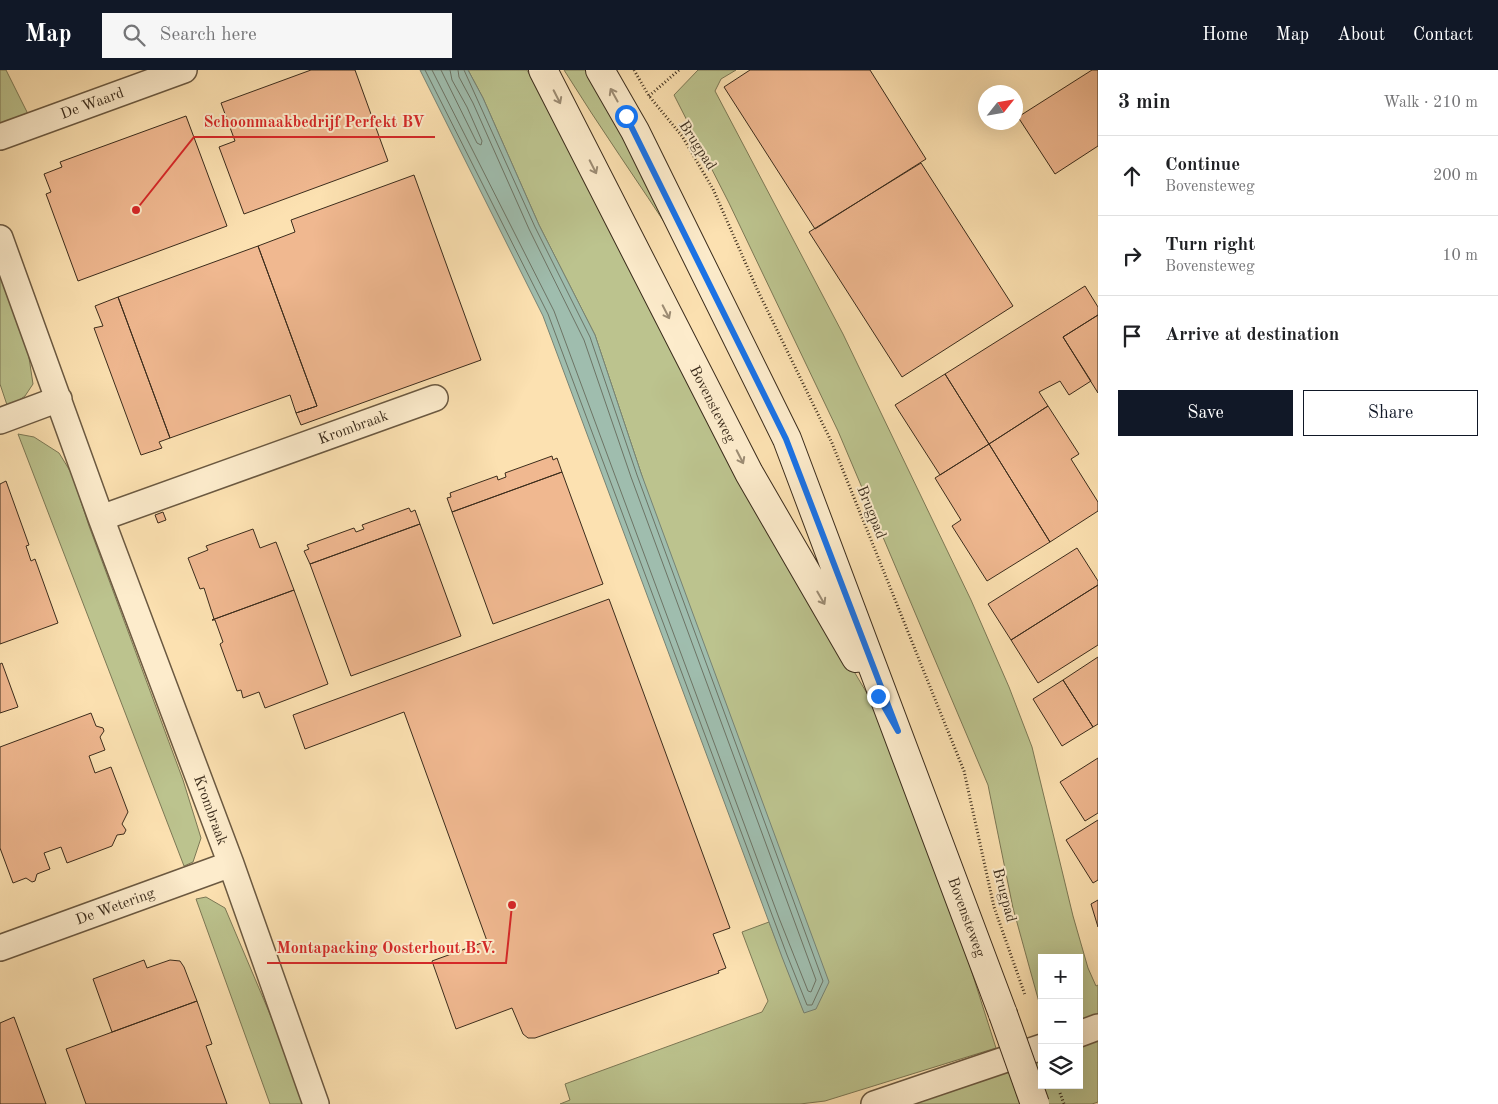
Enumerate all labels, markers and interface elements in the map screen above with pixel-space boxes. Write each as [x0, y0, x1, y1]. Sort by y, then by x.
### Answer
search box [102, 13, 452, 58]
icon: search [120, 21, 148, 49]
text: Map [25, 23, 72, 47]
text: Search here [160, 26, 257, 45]
text: Home [1202, 26, 1248, 44]
text: Map [1276, 26, 1309, 44]
text: About [1337, 26, 1385, 44]
text: Contact [1413, 26, 1473, 44]
north arrow [978, 85, 1023, 130]
street label: De Waard [59, 86, 126, 123]
one-way arrow [609, 87, 619, 102]
one-way arrow [553, 89, 562, 104]
text: 3 min [1118, 92, 1171, 113]
text: Walk · 210 m [1383, 95, 1478, 111]
route start [615, 105, 638, 128]
callout: Schoonmaakbedrijf Perfekt BV [194, 106, 435, 137]
text: Schoonmaakbedrijf Perfekt BV [203, 115, 425, 131]
street label: Brugpad [675, 118, 718, 173]
text: Continue [1165, 156, 1240, 175]
one-way arrow [589, 159, 598, 174]
icon: ahead [1118, 162, 1146, 190]
text: 200 m [1433, 168, 1478, 184]
text: Bovensteweg [1165, 179, 1255, 195]
text: Turn right [1165, 236, 1255, 255]
icon: right [1118, 242, 1146, 270]
text: 10 m [1442, 248, 1478, 264]
text: Bovensteweg [1165, 259, 1255, 275]
one-way arrow [662, 304, 671, 319]
icon: arrive [1118, 322, 1146, 350]
text: Arrive at destination [1165, 326, 1339, 345]
street label: Bovensteweg [686, 364, 737, 446]
button: Save [1118, 390, 1293, 436]
button: Share [1303, 390, 1478, 436]
street label: Krombraak [317, 409, 391, 448]
one-way arrow [735, 449, 745, 464]
street label: Brugpad [853, 484, 888, 541]
one-way arrow [816, 590, 826, 604]
route end [867, 685, 890, 708]
street label: Krombraak [190, 774, 229, 848]
street label: Brugpad [989, 867, 1018, 924]
street label: Bovensteweg [944, 875, 987, 960]
street label: De Wetering [74, 886, 157, 929]
callout: Montapacking Oosterhout B.V. [267, 932, 506, 963]
text: Montapacking Oosterhout B.V. [277, 941, 495, 957]
map controls [1038, 954, 1083, 1089]
button: + [1038, 954, 1083, 999]
button: − [1038, 999, 1083, 1044]
button: layers [1038, 1044, 1083, 1089]

